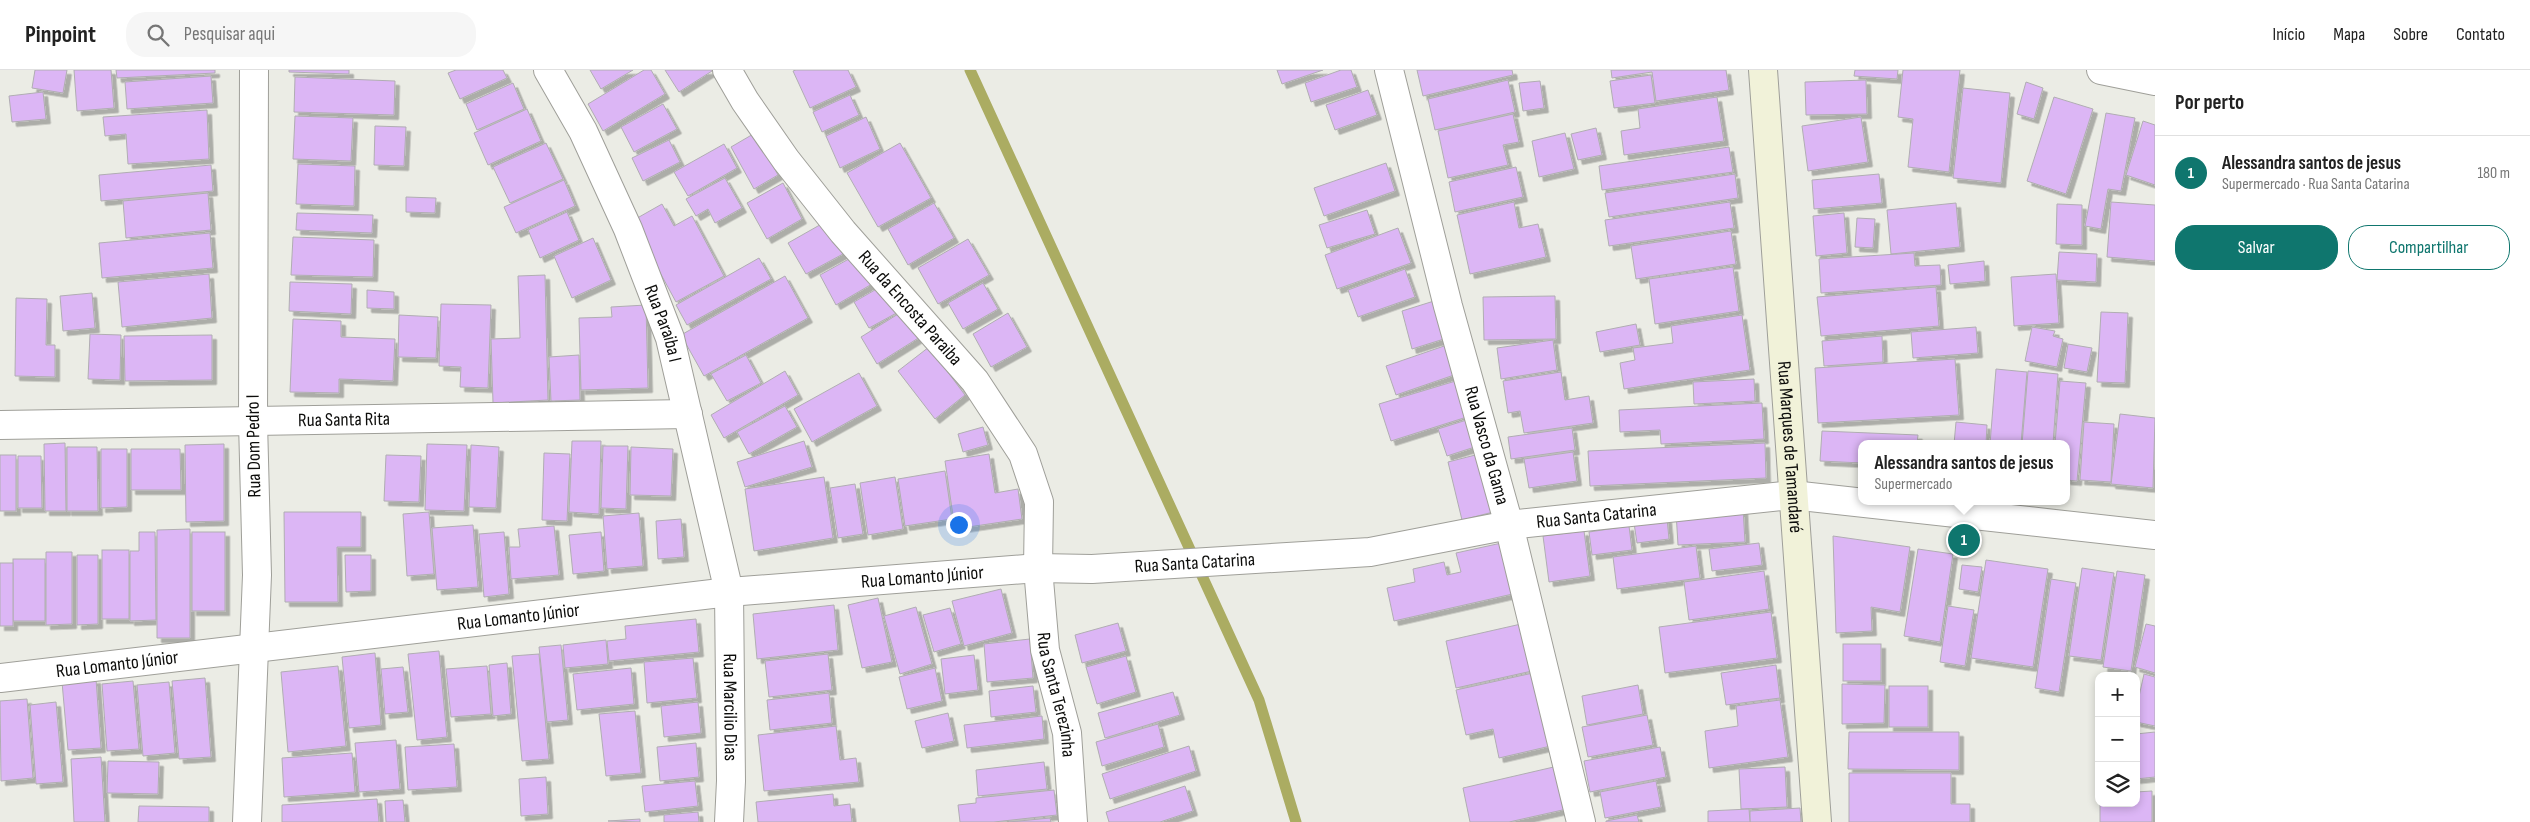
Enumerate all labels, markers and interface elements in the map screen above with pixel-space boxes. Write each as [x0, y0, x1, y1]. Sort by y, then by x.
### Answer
search box [126, 12, 476, 57]
text: Pinpoint [25, 20, 96, 49]
icon: search [144, 21, 172, 49]
text: Pesquisar aqui [184, 23, 275, 46]
text: Início [2273, 24, 2305, 45]
text: Mapa [2333, 24, 2365, 45]
text: Sobre [2393, 24, 2428, 45]
text: Contato [2456, 24, 2505, 45]
text: Por perto [2175, 90, 2244, 115]
text: Alessandra santos de jesus [2222, 152, 2401, 175]
text: 1 [2188, 164, 2194, 183]
text: 180 m [2477, 164, 2510, 183]
text: Supermercado · Rua Santa Catarina [2222, 175, 2410, 194]
button: Salvar [2175, 225, 2338, 270]
button: Compartilhar [2348, 225, 2510, 270]
street label: Rua da Encosta Paraiba [853, 246, 967, 370]
street label: Rua Paraiba I [639, 281, 687, 364]
street label: Rua Marques de Tamandaré [1772, 360, 1808, 534]
street label: Rua Vasco da Gama [1459, 383, 1514, 507]
street label: Rua Dom Pedro I [242, 394, 266, 498]
street label: Rua Santa Rita [298, 407, 390, 432]
popup [1858, 440, 2070, 505]
text: Alessandra santos de jesus [1874, 452, 2054, 475]
text: Supermercado [1874, 475, 1952, 494]
street label: Rua Santa Catarina [1535, 498, 1658, 534]
your location [946, 512, 972, 538]
pin: 1 [1948, 521, 1980, 559]
street label: Rua Santa Catarina [1134, 548, 1256, 578]
street label: Rua Lomanto Júnior [860, 561, 985, 593]
street label: Rua Lomanto Júnior [456, 598, 581, 635]
street label: Rua Santa Terezinha [1032, 631, 1080, 758]
street label: Rua Lomanto Júnior [55, 645, 180, 683]
street label: Rua Marcilio Dias [718, 653, 742, 761]
map controls [2095, 672, 2140, 807]
button: + [2095, 672, 2140, 717]
button: − [2095, 717, 2140, 762]
button: layers [2095, 762, 2140, 807]

